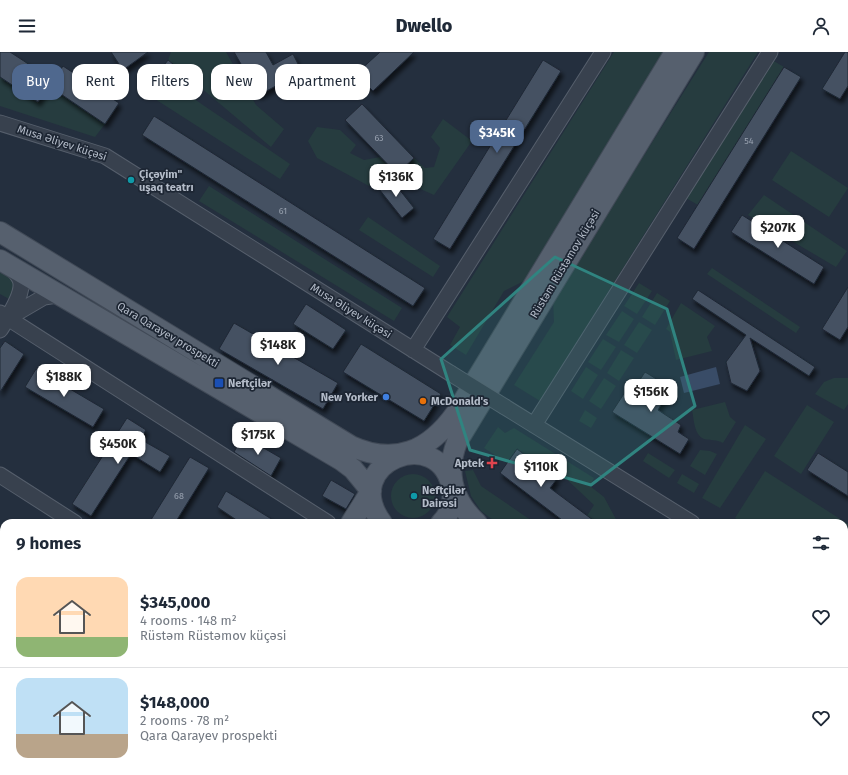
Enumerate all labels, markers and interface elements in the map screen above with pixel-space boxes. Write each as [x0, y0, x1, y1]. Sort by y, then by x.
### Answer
icon: menu [16, 15, 38, 37]
text: Dwello [396, 15, 452, 37]
icon: person [810, 15, 832, 37]
chip: Buy [12, 64, 64, 100]
chip: Rent [72, 64, 129, 100]
chip: Filters [137, 64, 203, 100]
chip: New [211, 64, 267, 100]
chip: Apartment [275, 64, 370, 100]
pin: $345K [469, 120, 525, 154]
street label: Musa Əliyev küçəsi [16, 122, 108, 164]
text: $345K [479, 125, 515, 140]
house number: 63 [374, 133, 384, 143]
house number: 54 [744, 136, 754, 146]
pin: $136K [368, 164, 424, 198]
place label: Çiçəyim" uşaq teatrı [139, 168, 194, 194]
text: $136K [378, 169, 414, 184]
marker: Çiçəyim" uşaq teatrı [126, 175, 136, 185]
house number: 61 [279, 206, 287, 216]
street label: Rüstəm Rüstəmov küçəsi [527, 208, 603, 320]
pin: $207K [750, 215, 806, 249]
text: $207K [760, 220, 796, 235]
street label: Musa Əliyev küçəsi [308, 281, 394, 341]
street label: Qara Qarayev prospekti [115, 299, 221, 371]
pin: $148K [250, 332, 306, 366]
text: $148K [260, 337, 296, 352]
pin: $188K [36, 364, 92, 398]
text: $188K [46, 369, 82, 384]
marker: Neftçilər [213, 377, 225, 389]
place label: Neftçilər [228, 377, 272, 390]
pin: $156K [623, 379, 679, 413]
text: $156K [633, 384, 669, 399]
place label: New Yorker [321, 391, 379, 404]
marker: New Yorker [381, 392, 391, 402]
place label: McDonald's [431, 395, 489, 408]
marker: McDonald's [418, 396, 428, 406]
pin: $175K [230, 422, 286, 456]
text: $175K [241, 427, 275, 442]
pin: $450K [90, 431, 146, 465]
text: $450K [99, 436, 137, 451]
pin: $110K [513, 454, 569, 488]
place label: Aptek [454, 457, 485, 470]
marker: Aptek [487, 458, 497, 468]
text: $110K [524, 459, 558, 474]
place label: Neftçilər Dairəsi [422, 484, 466, 510]
house number: 68 [174, 491, 184, 501]
marker: Neftçilər Dairəsi [409, 491, 419, 501]
icon: filters [810, 532, 832, 554]
text: 9 homes [16, 533, 81, 554]
text: $345,000 [140, 592, 210, 613]
icon: home [48, 593, 96, 641]
icon: heart [810, 606, 832, 628]
text: 4 rooms · 148 m² [140, 613, 237, 628]
text: Rüstəm Rüstəmov küçəsi [140, 628, 287, 643]
text: $148,000 [140, 692, 210, 713]
icon: home [48, 694, 96, 742]
icon: heart [810, 707, 832, 729]
text: 2 rooms · 78 m² [140, 713, 229, 728]
text: Qara Qarayev prospekti [140, 728, 277, 743]

